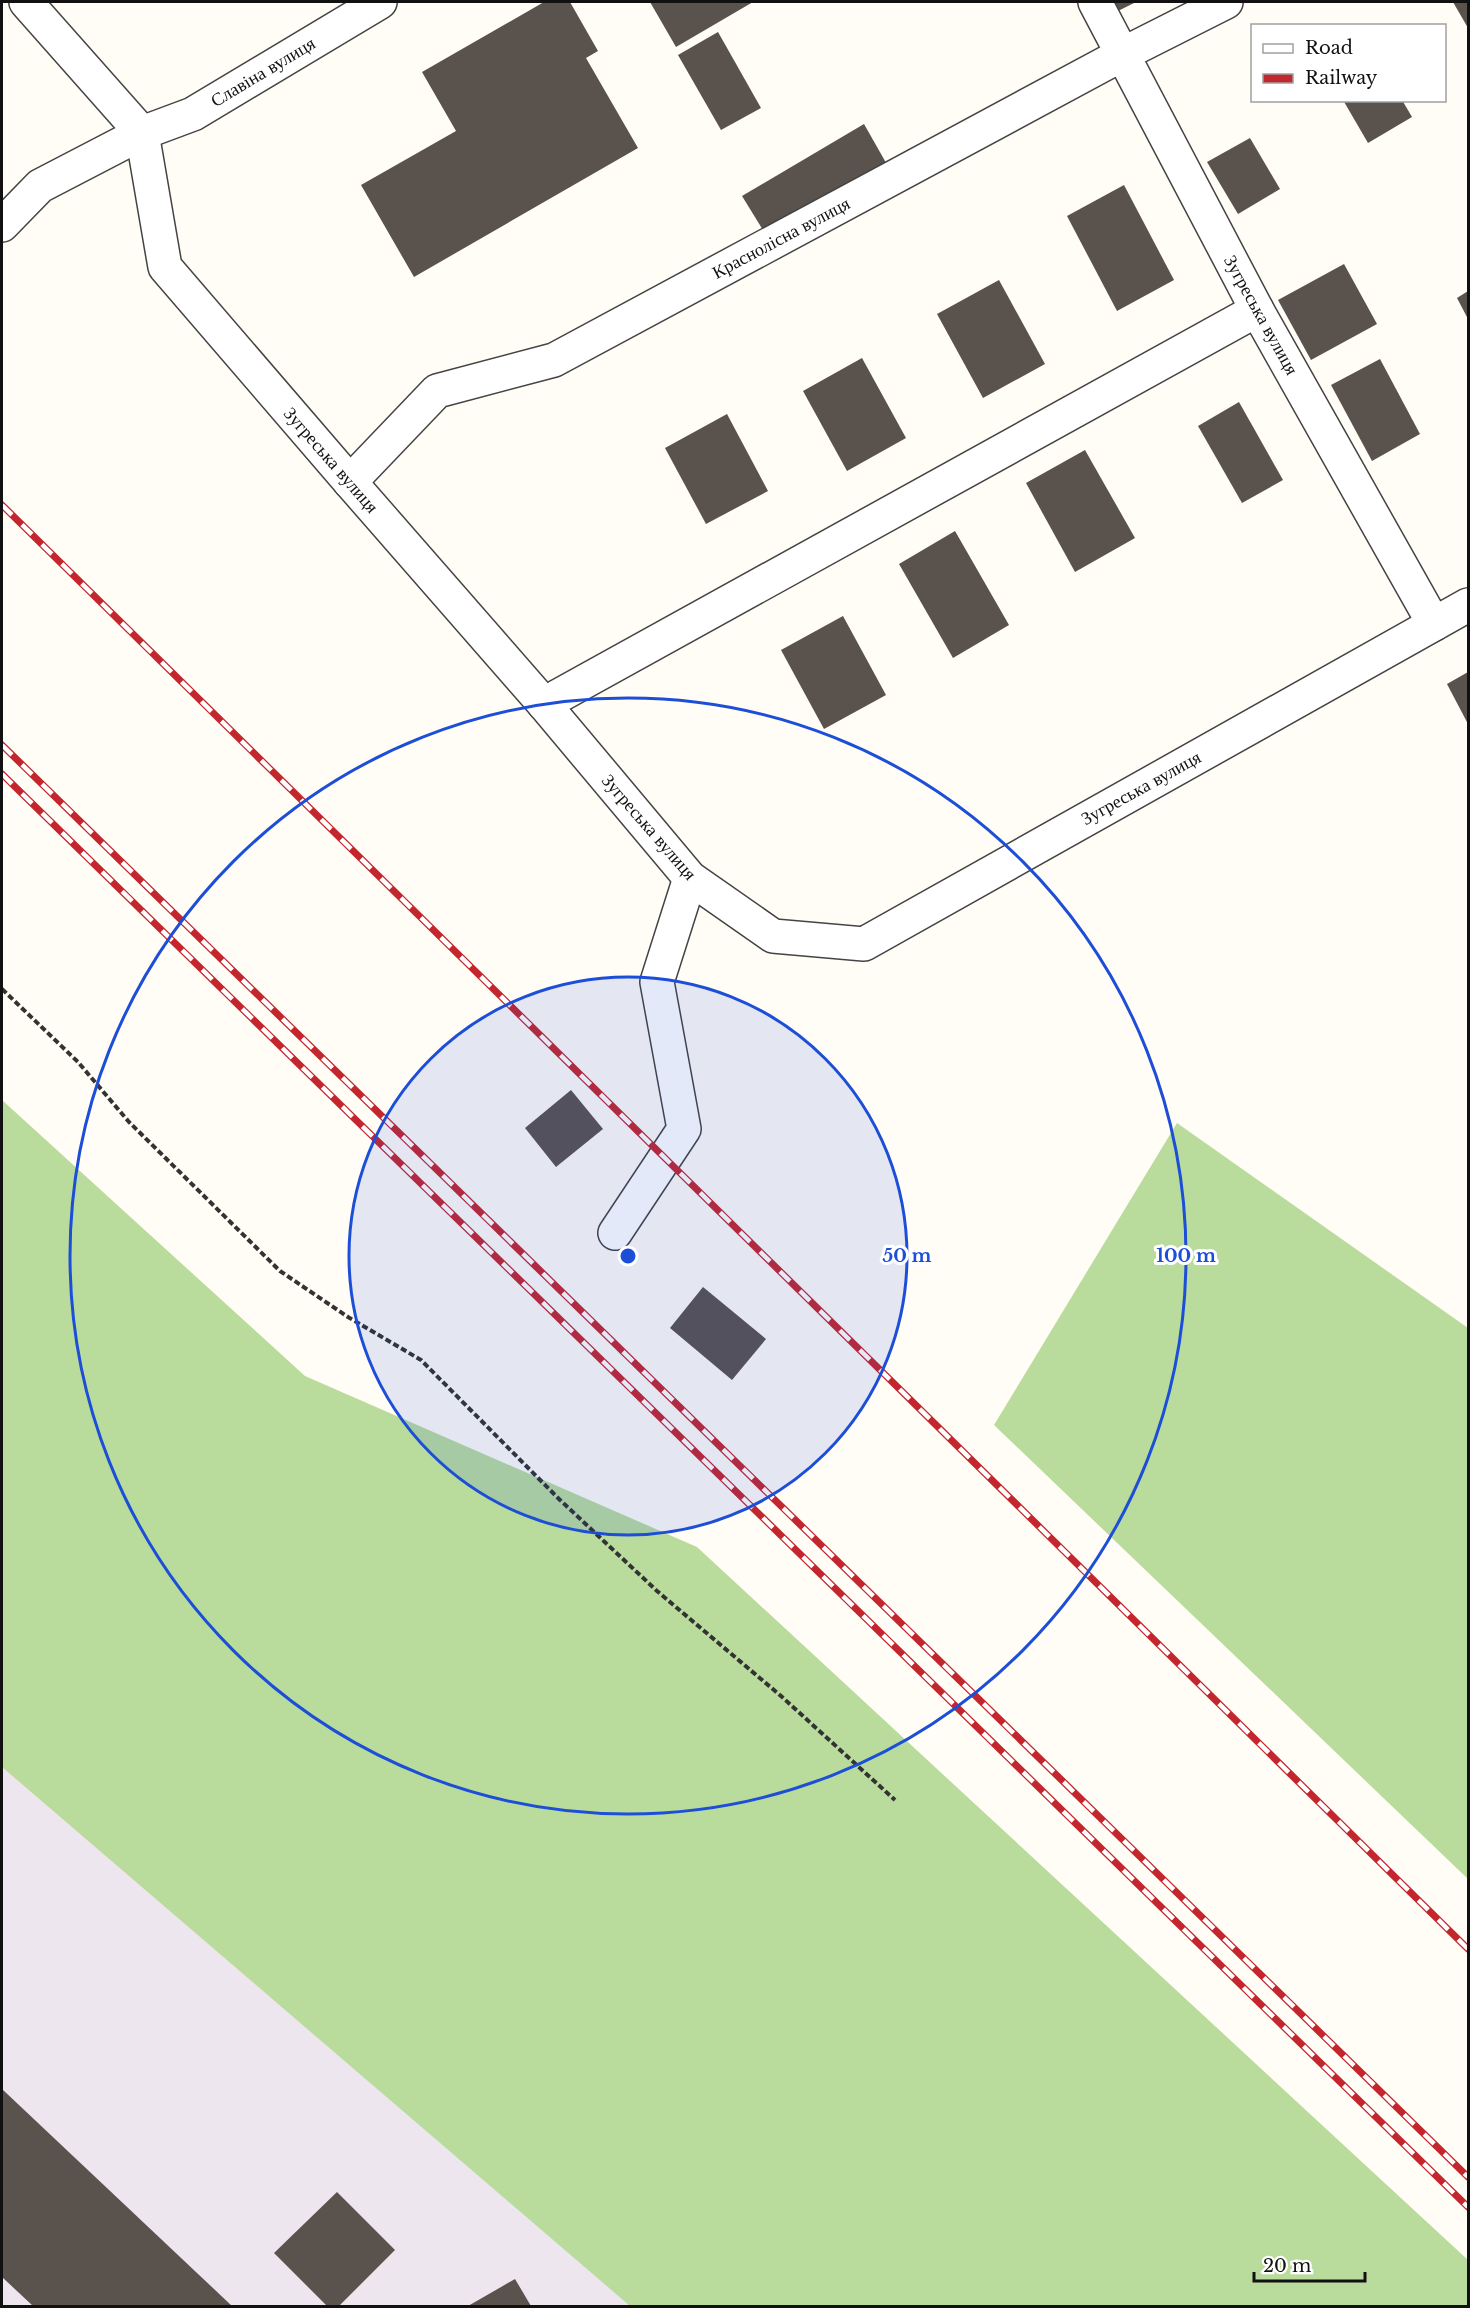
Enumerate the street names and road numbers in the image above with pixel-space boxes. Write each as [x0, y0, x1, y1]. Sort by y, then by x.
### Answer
street label: Славіна вулиця [207, 32, 319, 112]
street label: Краснолісна вулиця [708, 192, 854, 284]
street label: Зугреська вулиця [1219, 251, 1303, 379]
street label: Зугреська вулиця [279, 402, 383, 518]
street label: Зугреська вулиця [1077, 746, 1205, 830]
street label: Зугреська вулиця [597, 769, 701, 885]

